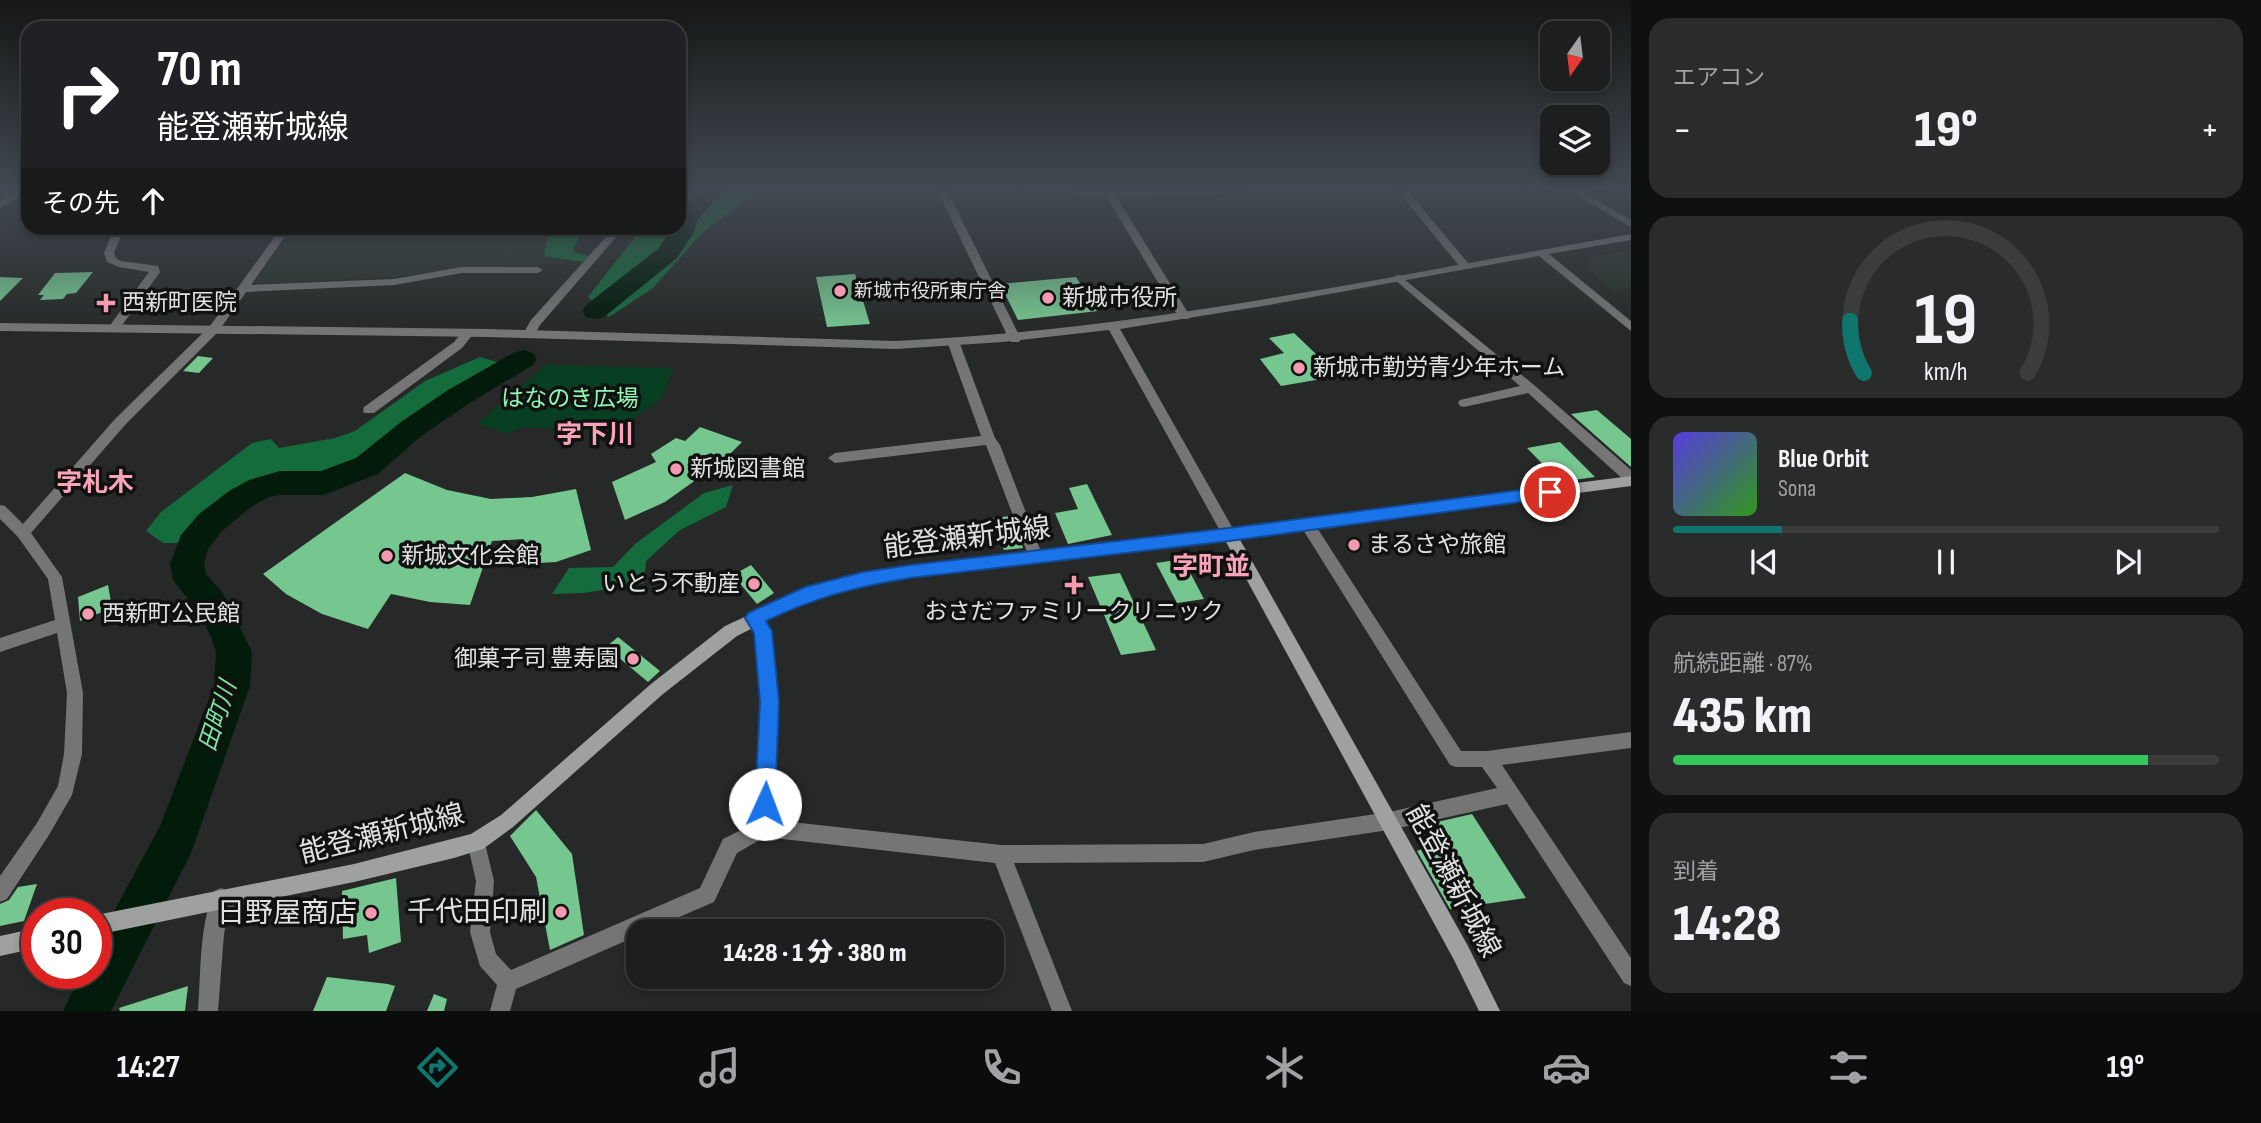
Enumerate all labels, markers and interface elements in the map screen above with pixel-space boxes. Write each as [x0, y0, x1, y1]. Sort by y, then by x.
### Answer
north arrow [1540, 21, 1610, 91]
map controls [1540, 21, 1610, 175]
text: 70 m [157, 41, 242, 100]
icon: right [42, 49, 133, 140]
text: エアコン [1673, 64, 1765, 92]
text: 19° [1914, 99, 1978, 162]
button: layers [1540, 105, 1610, 175]
text: − [1673, 108, 1692, 153]
text: + [2200, 108, 2219, 153]
text: 能登瀬新城線 [157, 109, 349, 148]
icon: ahead [134, 182, 172, 220]
text: その先 [42, 189, 120, 220]
text: 19 [1914, 278, 1978, 366]
place label: 新城市役所東庁舎 [854, 280, 1006, 303]
marker: 新城市役所東庁舎 [832, 283, 848, 299]
place label: 新城市役所 [1062, 284, 1177, 312]
place label: 西新町医院 [122, 289, 237, 317]
marker: 新城市役所 [1040, 290, 1056, 306]
marker: 西新町医院 [96, 293, 116, 313]
place label: 新城市勤労青少年ホーム [1313, 354, 1565, 382]
text: km/h [1924, 357, 1968, 388]
marker: 新城市勤労青少年ホーム [1291, 360, 1307, 376]
park label: はなのき広場 [501, 385, 639, 413]
district label: 字下川 [556, 420, 634, 451]
text: Blue Orbit [1778, 444, 1869, 475]
place label: 新城図書館 [690, 455, 805, 483]
marker: 新城図書館 [668, 461, 684, 477]
pin [1520, 462, 1580, 522]
district label: 字札木 [56, 468, 134, 499]
icon: arrive [1531, 473, 1569, 511]
text: Sona [1778, 475, 1816, 503]
street label: 能登瀬新城線 [882, 511, 1052, 565]
place label: まるさや旅館 [1368, 531, 1506, 559]
marker: まるさや旅館 [1346, 537, 1362, 553]
place label: 新城文化会館 [401, 542, 539, 570]
icon: previous [1745, 543, 1783, 581]
icon: pause [1927, 543, 1965, 581]
icon: next [2109, 543, 2147, 581]
marker: 新城文化会館 [379, 548, 395, 564]
district label: 字町並 [1172, 552, 1250, 583]
place label: いとう不動産 [602, 570, 740, 598]
marker: おさだファミリークリニック [1064, 575, 1084, 595]
marker: いとう不動産 [746, 576, 762, 592]
place label: おさだファミリークリニック [925, 598, 1224, 626]
place label: 西新町公民館 [102, 600, 240, 628]
marker: 西新町公民館 [80, 606, 96, 622]
place label: 御菓子司 豊寿園 [454, 645, 619, 673]
text: 航続距離 · 87% [1673, 650, 1813, 678]
marker: 御菓子司 豊寿園 [625, 651, 641, 667]
water label: 田町川 [193, 674, 244, 755]
text: 435 km [1673, 685, 1812, 748]
position arrow [728, 767, 802, 841]
street label: 能登瀬新城線 [296, 798, 468, 870]
street label: 能登瀬新城線 [1399, 799, 1507, 963]
text: 到着 [1673, 858, 1719, 886]
text: 14:28 [1673, 893, 1781, 956]
place label: 千代田印刷 [407, 896, 547, 929]
place label: 日野屋商店 [217, 897, 357, 930]
speed limit sign: 30 [21, 898, 112, 989]
marker: 千代田印刷 [553, 904, 569, 920]
marker: 日野屋商店 [363, 905, 379, 921]
text: 14:28 · 1 分 · 380 m [723, 938, 907, 969]
icon: directions [413, 1043, 462, 1092]
icon: music [695, 1043, 744, 1092]
icon: phone [977, 1043, 1026, 1092]
icon: climate [1260, 1043, 1309, 1092]
icon: car [1542, 1043, 1591, 1092]
icon: filters [1824, 1043, 1873, 1092]
text: 14:27 [117, 1048, 179, 1087]
text: 19° [2107, 1048, 2144, 1087]

